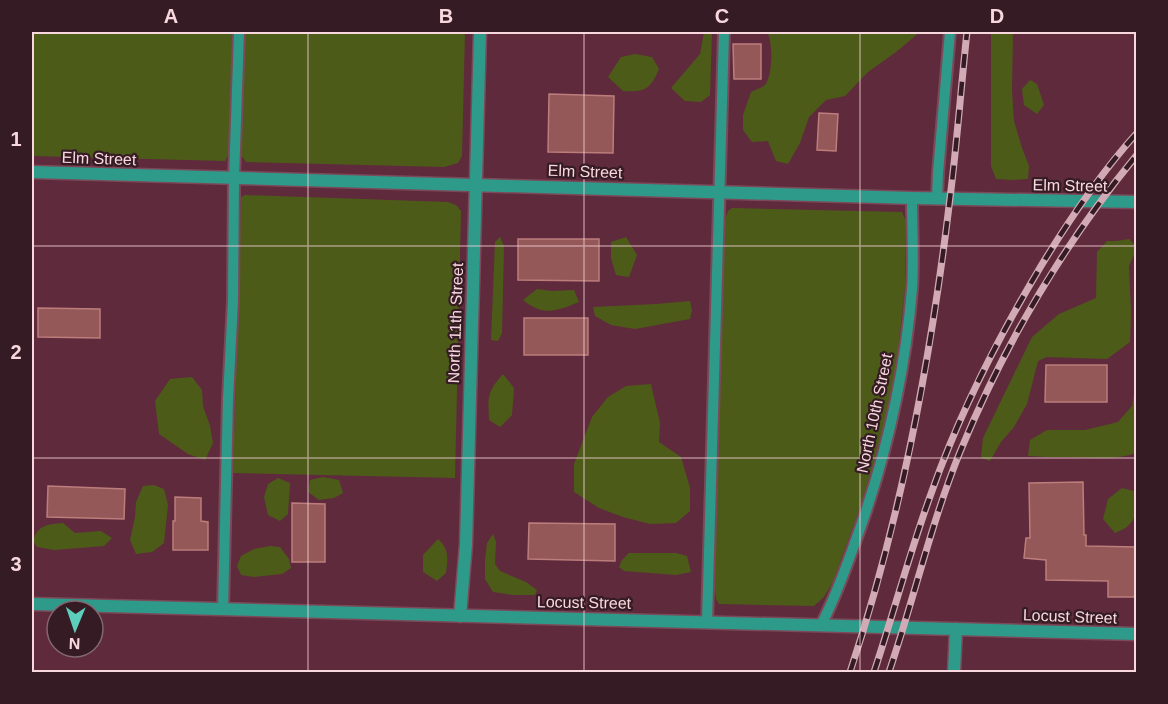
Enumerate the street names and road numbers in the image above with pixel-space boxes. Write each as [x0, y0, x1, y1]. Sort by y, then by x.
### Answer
street label: Elm Street [61, 149, 137, 168]
street label: Elm Street [547, 162, 623, 181]
street label: Elm Street [1033, 176, 1108, 195]
street label: North 11th Street [445, 262, 466, 384]
street label: North 10th Street [854, 351, 896, 474]
street label: Locust Street [537, 593, 632, 612]
street label: Locust Street [1023, 606, 1118, 627]

